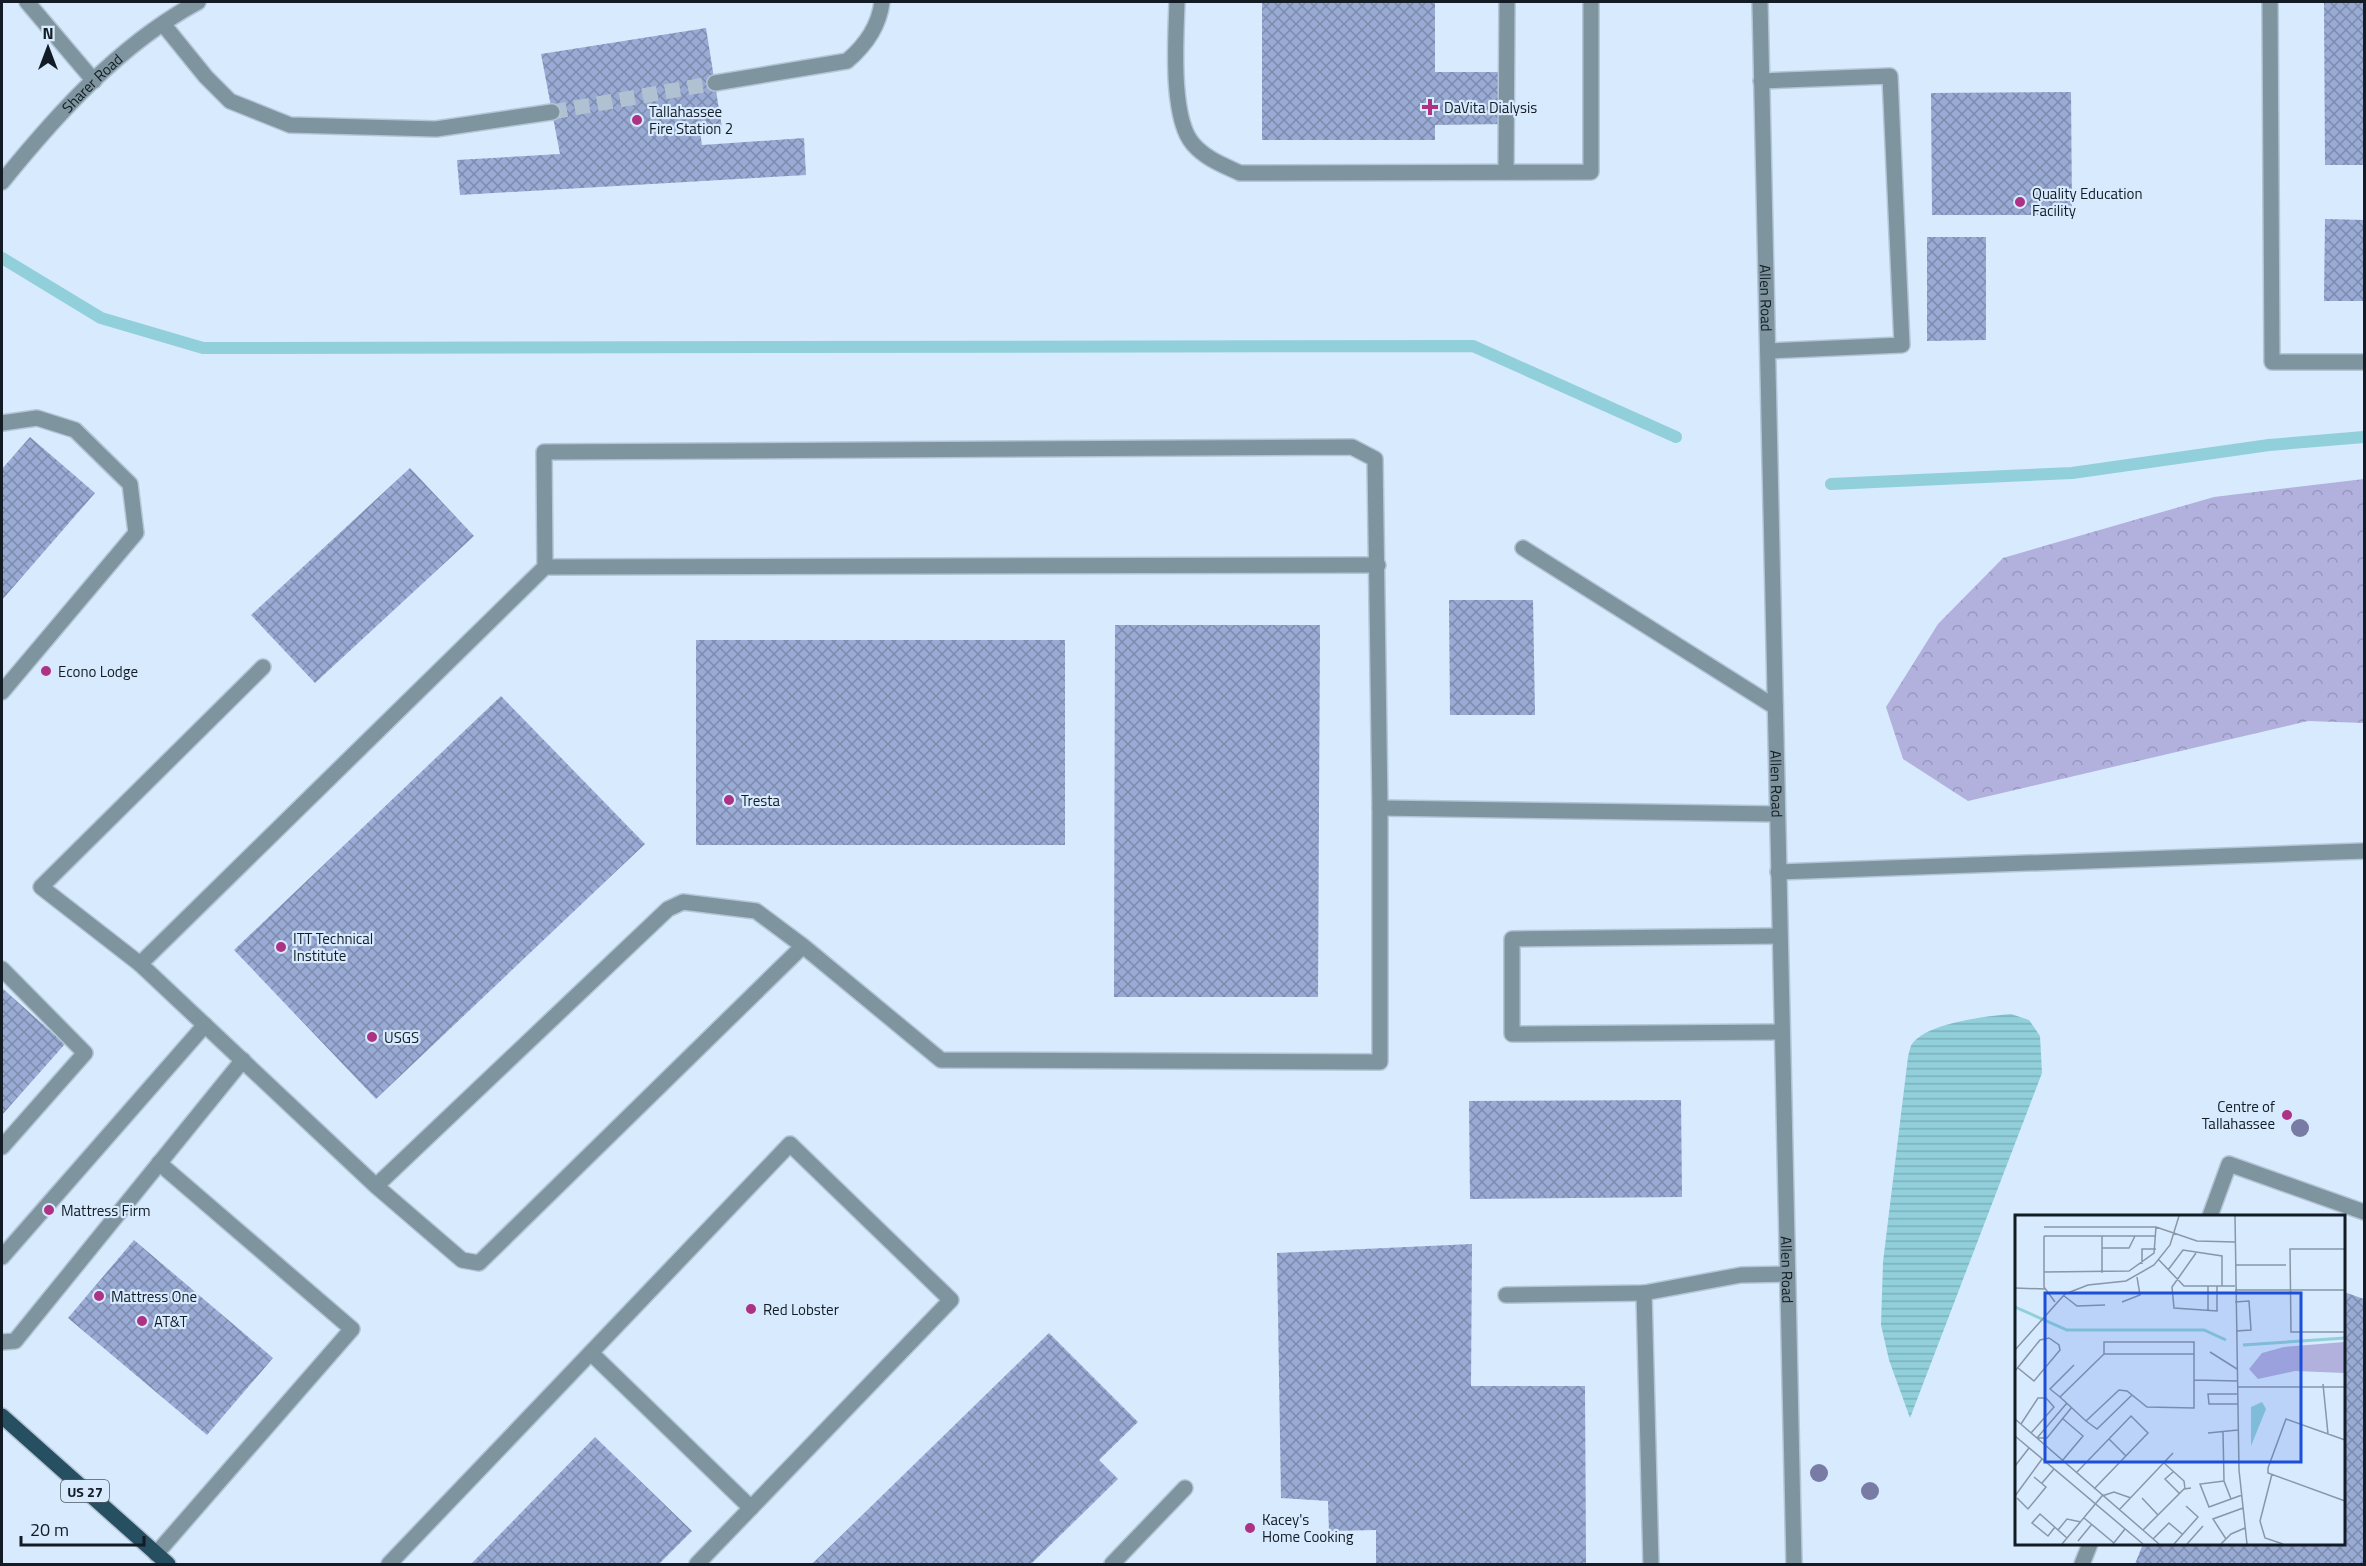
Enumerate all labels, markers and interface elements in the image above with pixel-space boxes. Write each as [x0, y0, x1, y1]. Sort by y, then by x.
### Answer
north arrow [18, 18, 78, 78]
text: N [42, 21, 54, 45]
street label: Sharer Road [56, 48, 127, 118]
place label: DaVita Dialysis [1444, 96, 1537, 119]
marker: DaVita Dialysis [1421, 98, 1439, 116]
place label: Tallahassee Fire Station 2 [649, 100, 733, 140]
marker: Tallahassee Fire Station 2 [630, 113, 644, 127]
place label: Quality Education Facility [2032, 182, 2143, 222]
marker: Quality Education Facility [2013, 195, 2027, 209]
street label: Allen Road [1754, 264, 1779, 332]
place label: Econo Lodge [58, 660, 138, 683]
marker: Econo Lodge [39, 664, 53, 678]
street label: Allen Road [1765, 750, 1789, 818]
place label: Tresta [741, 789, 780, 812]
marker: Tresta [722, 793, 736, 807]
place label: ITT Technical Institute [293, 927, 373, 967]
marker: ITT Technical Institute [274, 940, 288, 954]
place label: USGS [384, 1026, 419, 1049]
marker: USGS [365, 1030, 379, 1044]
place label: Centre of Tallahassee [2202, 1095, 2275, 1135]
marker: Centre of Tallahassee [2280, 1108, 2294, 1122]
place label: Mattress Firm [61, 1199, 150, 1222]
marker: Mattress Firm [42, 1203, 56, 1217]
inset map [2015, 1215, 2345, 1545]
street label: Allen Road [1775, 1236, 1800, 1304]
place label: Mattress One [111, 1285, 197, 1308]
marker: Mattress One [92, 1289, 106, 1303]
place label: Red Lobster [763, 1298, 839, 1321]
marker: Red Lobster [744, 1302, 758, 1316]
place label: AT&T [154, 1310, 188, 1333]
marker: AT&T [135, 1314, 149, 1328]
road number: US 27 [61, 1480, 109, 1502]
place label: Kacey's Home Cooking [1262, 1508, 1354, 1548]
scale bar [21, 1509, 144, 1547]
text: 20 m [30, 1516, 69, 1543]
marker: Kacey's Home Cooking [1243, 1521, 1257, 1535]

